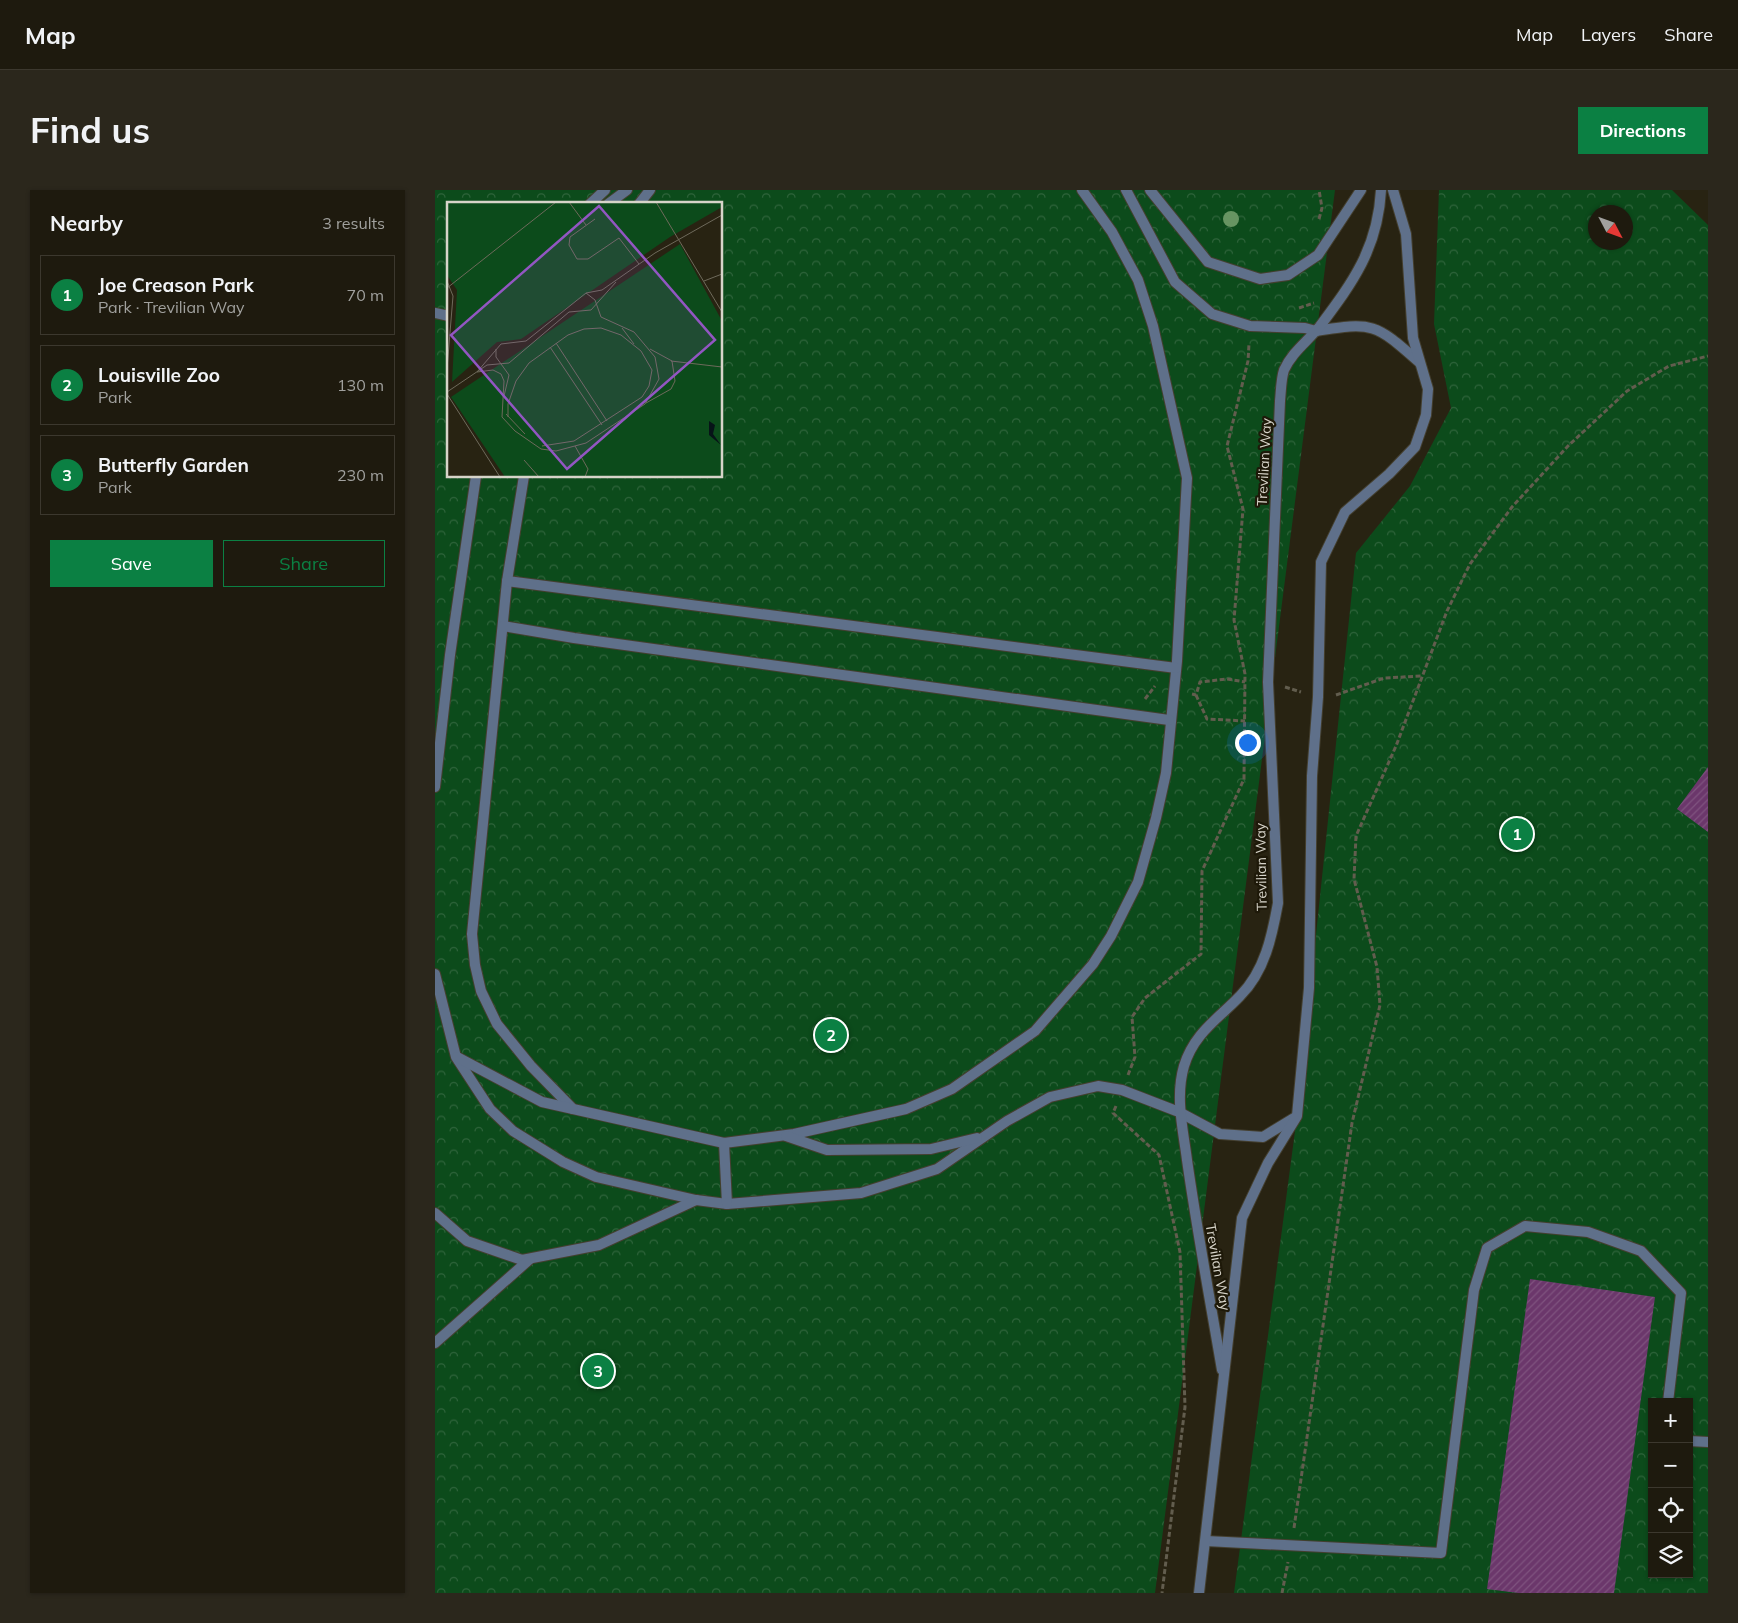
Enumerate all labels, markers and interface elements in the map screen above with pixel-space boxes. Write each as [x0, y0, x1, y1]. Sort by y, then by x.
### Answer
text: Map [25, 20, 76, 50]
text: Map [1516, 23, 1553, 46]
text: Layers [1581, 23, 1636, 46]
text: Share [1664, 23, 1713, 46]
button: Directions [1578, 107, 1708, 154]
text: Find us [30, 108, 150, 152]
inset map [447, 202, 723, 478]
north arrow [1588, 205, 1633, 250]
text: Nearby [50, 210, 123, 236]
text: 3 results [322, 213, 385, 233]
text: Joe Creason Park [98, 273, 254, 297]
text: 1 [62, 285, 72, 305]
text: 70 m [347, 285, 384, 305]
text: Park · Trevilian Way [98, 297, 244, 317]
text: Louisville Zoo [98, 363, 220, 387]
text: 2 [62, 375, 72, 395]
text: 130 m [337, 375, 384, 395]
text: Park [98, 387, 132, 407]
street label: Trevilian Way [1253, 417, 1275, 506]
text: Butterfly Garden [98, 453, 249, 477]
text: 3 [62, 465, 72, 485]
text: 230 m [337, 465, 384, 485]
text: Park [98, 477, 132, 497]
button: Save [50, 540, 213, 587]
button: Share [223, 540, 385, 587]
your location [1235, 730, 1261, 756]
pin: 1 [1501, 815, 1533, 853]
street label: Trevilian Way [1251, 822, 1271, 911]
pin: 2 [815, 1016, 847, 1054]
street label: Trevilian Way [1201, 1222, 1235, 1313]
pin: 3 [582, 1352, 614, 1390]
map controls [1648, 1398, 1693, 1578]
button: + [1648, 1398, 1693, 1443]
button: − [1648, 1443, 1693, 1488]
button: locate [1648, 1488, 1693, 1533]
button: layers [1648, 1533, 1693, 1578]

